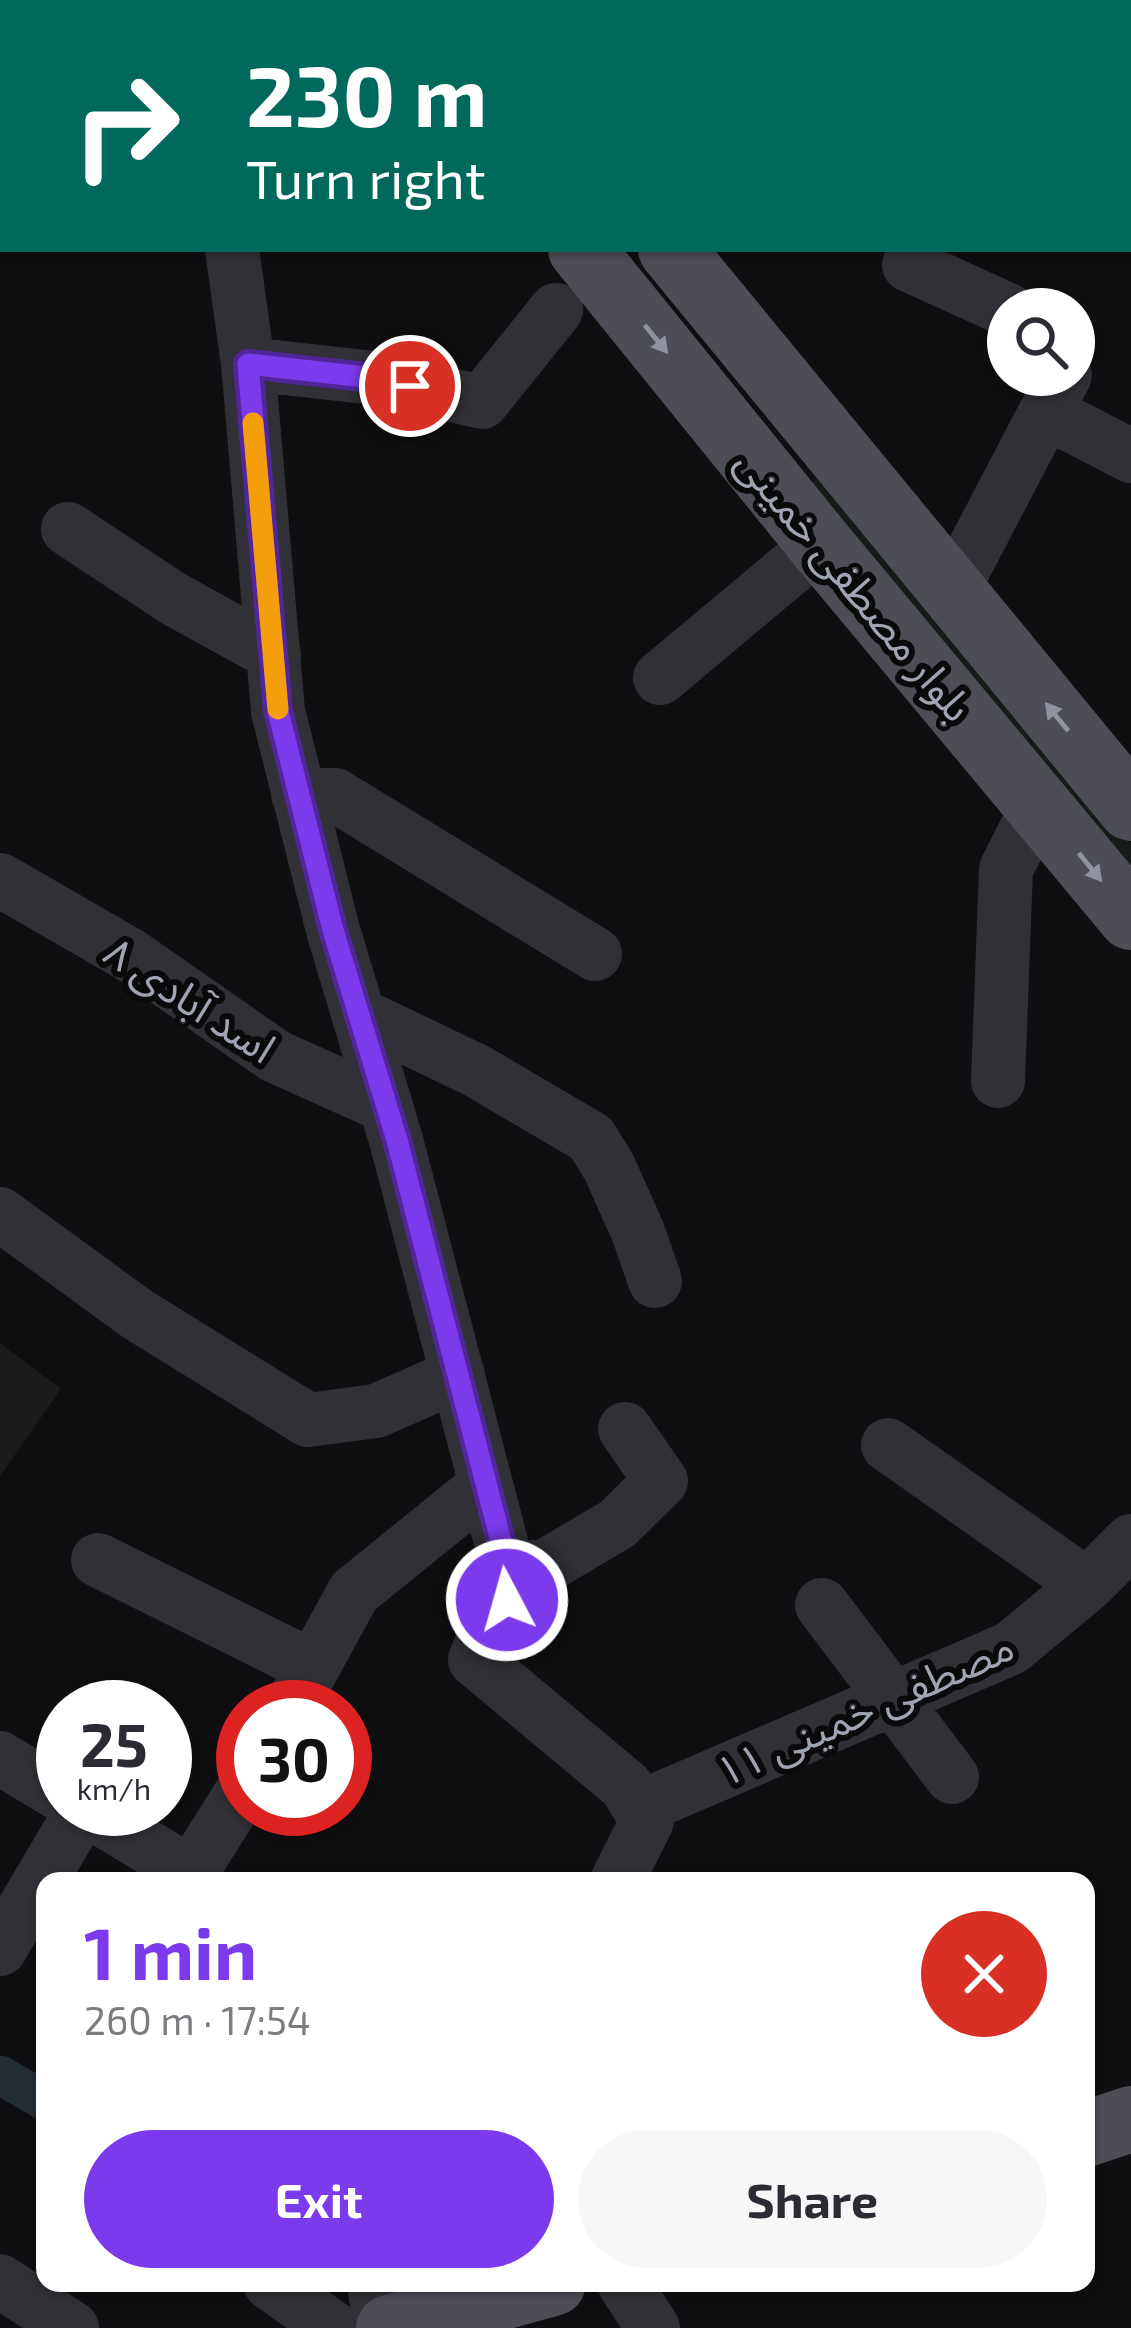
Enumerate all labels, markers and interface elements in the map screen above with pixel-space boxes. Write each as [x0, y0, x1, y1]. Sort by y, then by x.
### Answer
text: 230 m [246, 43, 488, 144]
icon: right [48, 48, 204, 204]
text: Turn right [246, 145, 486, 210]
map controls [987, 288, 1095, 396]
button: search [987, 288, 1095, 396]
one-way arrow [642, 324, 668, 354]
pin [359, 335, 461, 437]
icon: arrive [377, 353, 443, 419]
street label: بلوار مصطفی خمینی [726, 436, 985, 731]
one-way arrow [1044, 702, 1070, 733]
one-way arrow [1077, 852, 1103, 883]
street label: اسد آبادی ۸ [95, 924, 286, 1073]
position arrow [444, 1537, 570, 1663]
street label: مصطفی خمینی ۱۱ [708, 1619, 1021, 1797]
speed limit sign: 30 [216, 1680, 372, 1836]
text: 25 [80, 1707, 148, 1779]
text: km/h [77, 1770, 151, 1806]
text: 1 min [84, 1908, 257, 1994]
button: close [921, 1911, 1047, 2037]
text: 260 m · 17:54 [84, 1996, 311, 2043]
button: Exit [84, 2130, 554, 2268]
button: Share [578, 2130, 1047, 2268]

